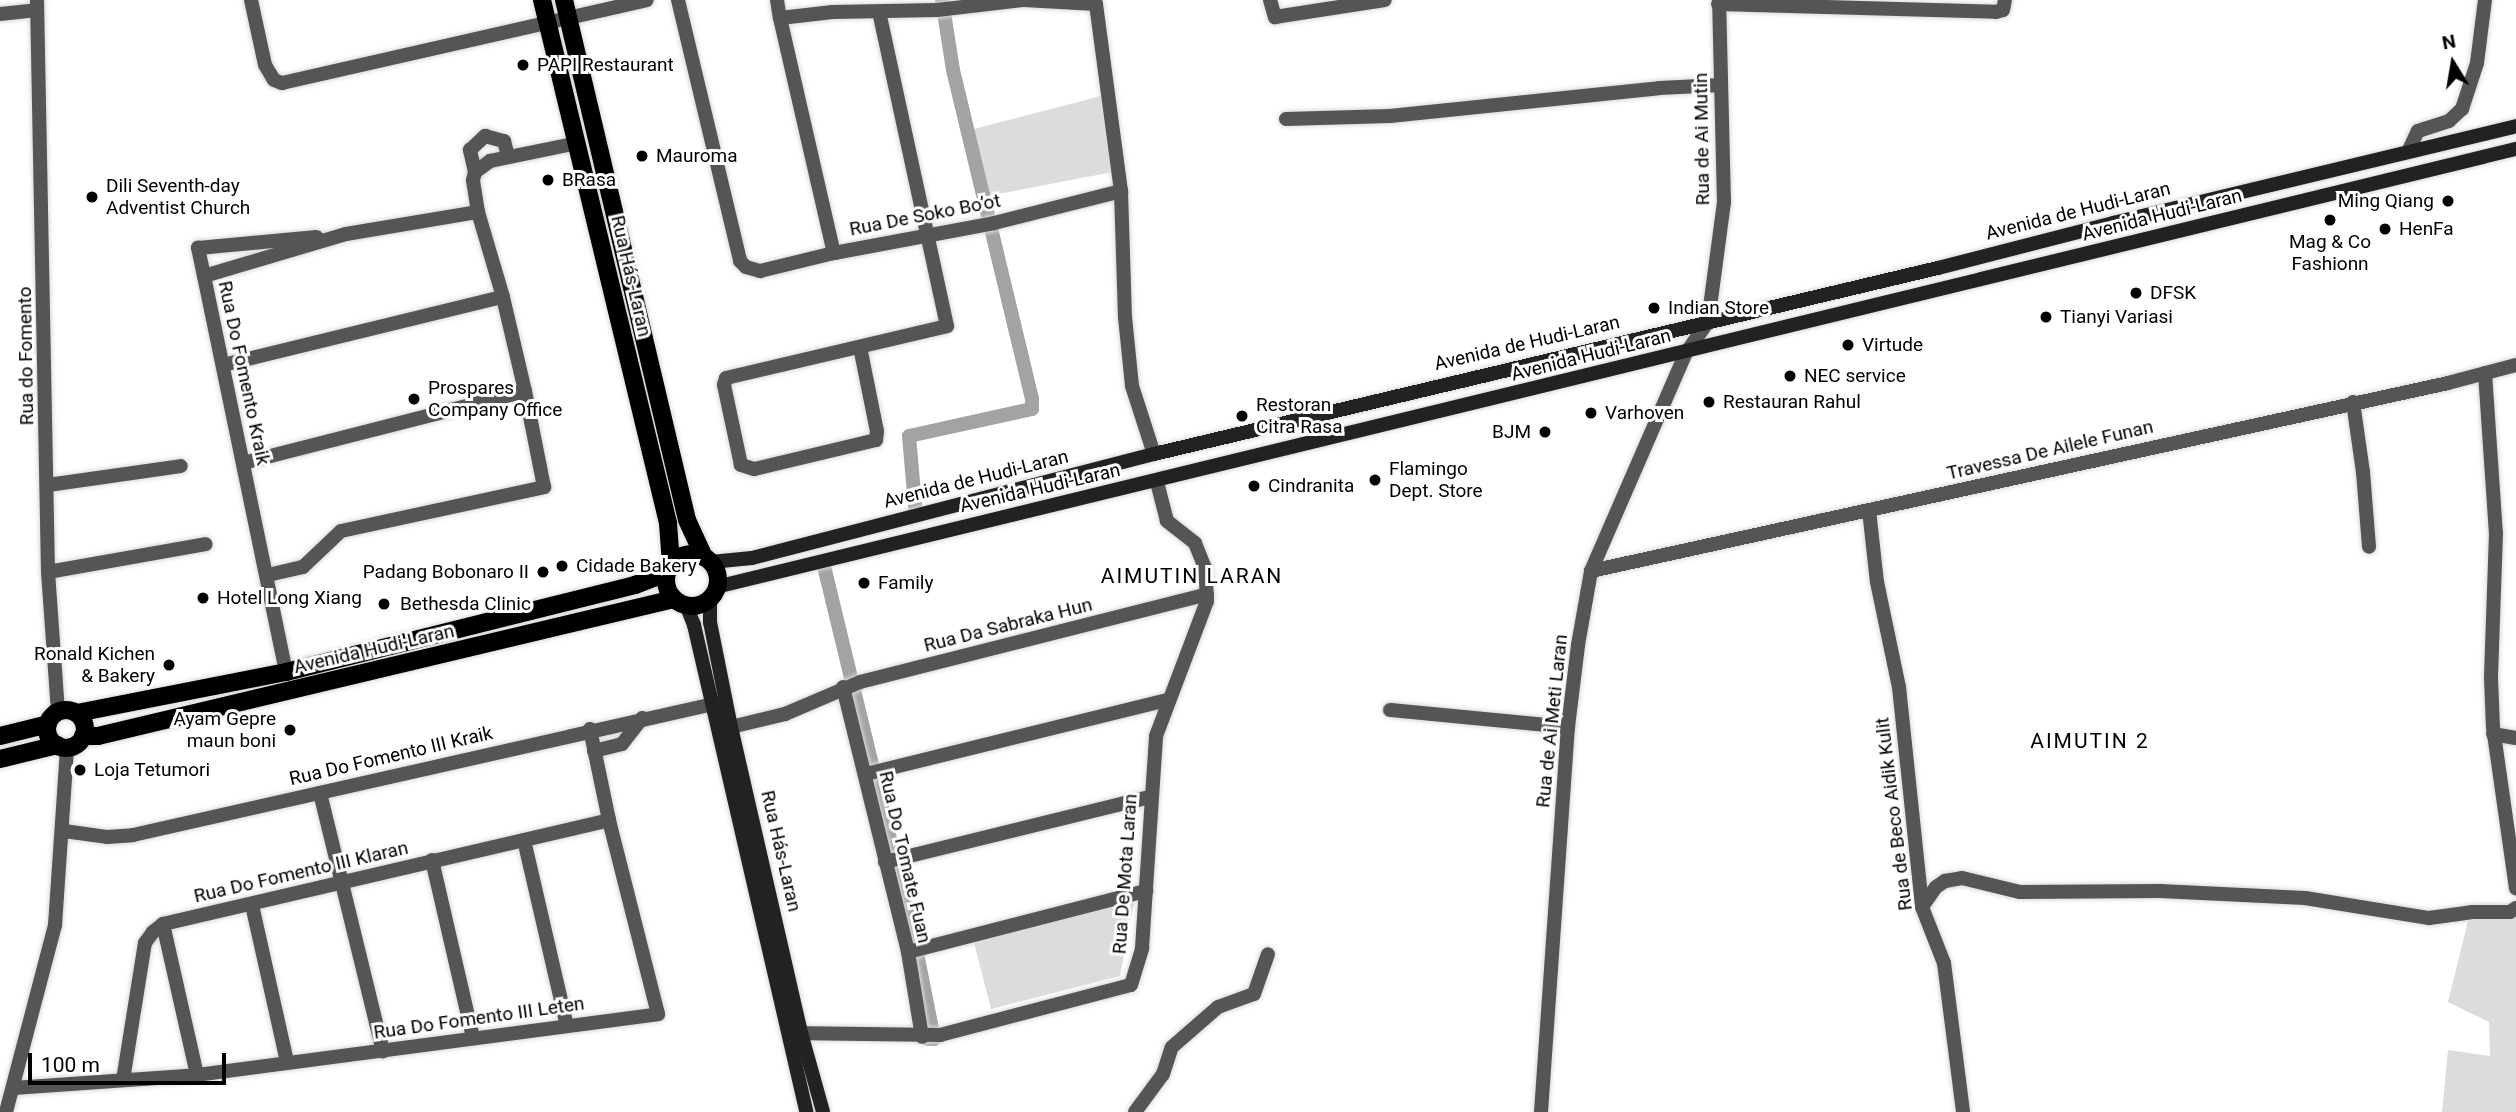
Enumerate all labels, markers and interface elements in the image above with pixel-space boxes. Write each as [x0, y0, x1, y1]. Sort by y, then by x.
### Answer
north arrow [2418, 28, 2488, 98]
text: N [2440, 29, 2458, 54]
place label: PAPI Restaurant [537, 54, 674, 76]
marker: PAPI Restaurant [515, 57, 531, 73]
street label: Rua de Ai Mutin [1689, 72, 1715, 206]
place label: Mauroma [656, 145, 737, 167]
marker: Mauroma [634, 148, 650, 164]
place label: BRasa [562, 169, 616, 191]
marker: BRasa [540, 172, 556, 188]
place label: Dili Seventh-day Adventist Church [106, 175, 250, 219]
street label: Avenida de Hudi-Laran [1983, 177, 2173, 245]
street label: Avenida Hudi-Laran [2080, 184, 2244, 246]
marker: Dili Seventh-day Adventist Church [84, 189, 100, 205]
street label: Rua De Soko Bo’ot [848, 189, 1002, 241]
place label: Ming Qiang [2338, 190, 2434, 212]
marker: Ming Qiang [2440, 193, 2456, 209]
marker: Mag & Co Fashionn [2322, 212, 2338, 228]
street label: Rua Hás-Laran [606, 213, 656, 339]
place label: HenFa [2399, 218, 2454, 240]
marker: HenFa [2377, 221, 2393, 237]
place label: Mag & Co Fashionn [2289, 231, 2371, 275]
street label: Rua Do Fomento Kraik [213, 279, 275, 467]
place label: DFSK [2150, 282, 2196, 304]
marker: DFSK [2128, 285, 2144, 301]
street label: Rua do Fomento [13, 286, 39, 426]
place label: Indian Store [1668, 297, 1769, 319]
marker: Indian Store [1646, 300, 1662, 316]
place label: Tianyi Variasi [2060, 306, 2173, 328]
marker: Tianyi Variasi [2038, 309, 2054, 325]
street label: Avenida de Hudi-Laran [1432, 311, 1622, 375]
street label: Avenida Hudi-Laran [1509, 324, 1673, 386]
place label: Virtude [1862, 334, 1923, 356]
marker: Virtude [1840, 337, 1856, 353]
place label: NEC service [1804, 365, 1906, 387]
marker: NEC service [1782, 368, 1798, 384]
place label: Prospares Company Office [428, 377, 562, 421]
marker: Prospares Company Office [406, 391, 422, 407]
place label: Restauran Rahul [1723, 391, 1861, 413]
place label: Restoran Citra Rasa [1256, 394, 1343, 438]
marker: Restauran Rahul [1701, 394, 1717, 410]
place label: Varhoven [1605, 402, 1684, 424]
marker: Varhoven [1583, 405, 1599, 421]
marker: Restoran Citra Rasa [1234, 408, 1250, 424]
street label: Travessa De Ailele Funan [1945, 415, 2155, 485]
place label: BJM [1492, 421, 1531, 443]
marker: BJM [1537, 424, 1553, 440]
street label: Avenida de Hudi-Laran [881, 445, 1071, 513]
street label: Avenida Hudi-Laran [958, 458, 1122, 518]
place label: Flamingo Dept. Store [1389, 458, 1483, 502]
marker: Flamingo Dept. Store [1367, 472, 1383, 488]
place label: Cindranita [1268, 475, 1354, 497]
marker: Cindranita [1246, 478, 1262, 494]
place label: Cidade Bakery [576, 555, 697, 577]
marker: Cidade Bakery [554, 558, 570, 574]
place label: Padang Bobonaro II [363, 561, 529, 583]
district label: AIMUTIN LARAN [1102, 563, 1282, 589]
marker: Padang Bobonaro II [535, 564, 551, 580]
place label: Family [878, 572, 933, 594]
marker: Family [856, 575, 872, 591]
place label: Hotel Long Xiang [217, 587, 362, 609]
marker: Hotel Long Xiang [195, 590, 211, 606]
place label: Bethesda Clinic [400, 593, 531, 615]
street label: Rua Da Sabraka Hun [921, 593, 1095, 657]
marker: Bethesda Clinic [374, 594, 394, 614]
street label: Avenida Hudi-Laran [292, 619, 456, 679]
street label: Rua de Ai Meti Laran [1532, 633, 1572, 809]
place label: Ronald Kichen & Bakery [34, 643, 155, 687]
marker: Ronald Kichen & Bakery [161, 657, 177, 673]
place label: Ayam Gepre maun boni [173, 708, 276, 752]
street label: Rua de Beco Aidik Kulit [1871, 716, 1917, 912]
street label: Rua Do Fomento III Kraik [287, 721, 495, 791]
marker: Ayam Gepre maun boni [282, 722, 298, 738]
district label: AIMUTIN 2 [2031, 728, 2149, 754]
place label: Loja Tetumori [94, 759, 210, 781]
marker: Loja Tetumori [72, 762, 88, 778]
street label: Rua Do Tomate Fuan [874, 769, 936, 945]
street label: Rua Hás-Laran [756, 788, 806, 914]
street label: Rua De Mota Laran [1108, 793, 1142, 955]
street label: Rua Do Fomento III Klaran [192, 836, 410, 908]
street label: Rua Do Fomento III Leten [372, 992, 586, 1044]
scale bar [32, 1038, 229, 1082]
text: 100 m [41, 1053, 100, 1077]

